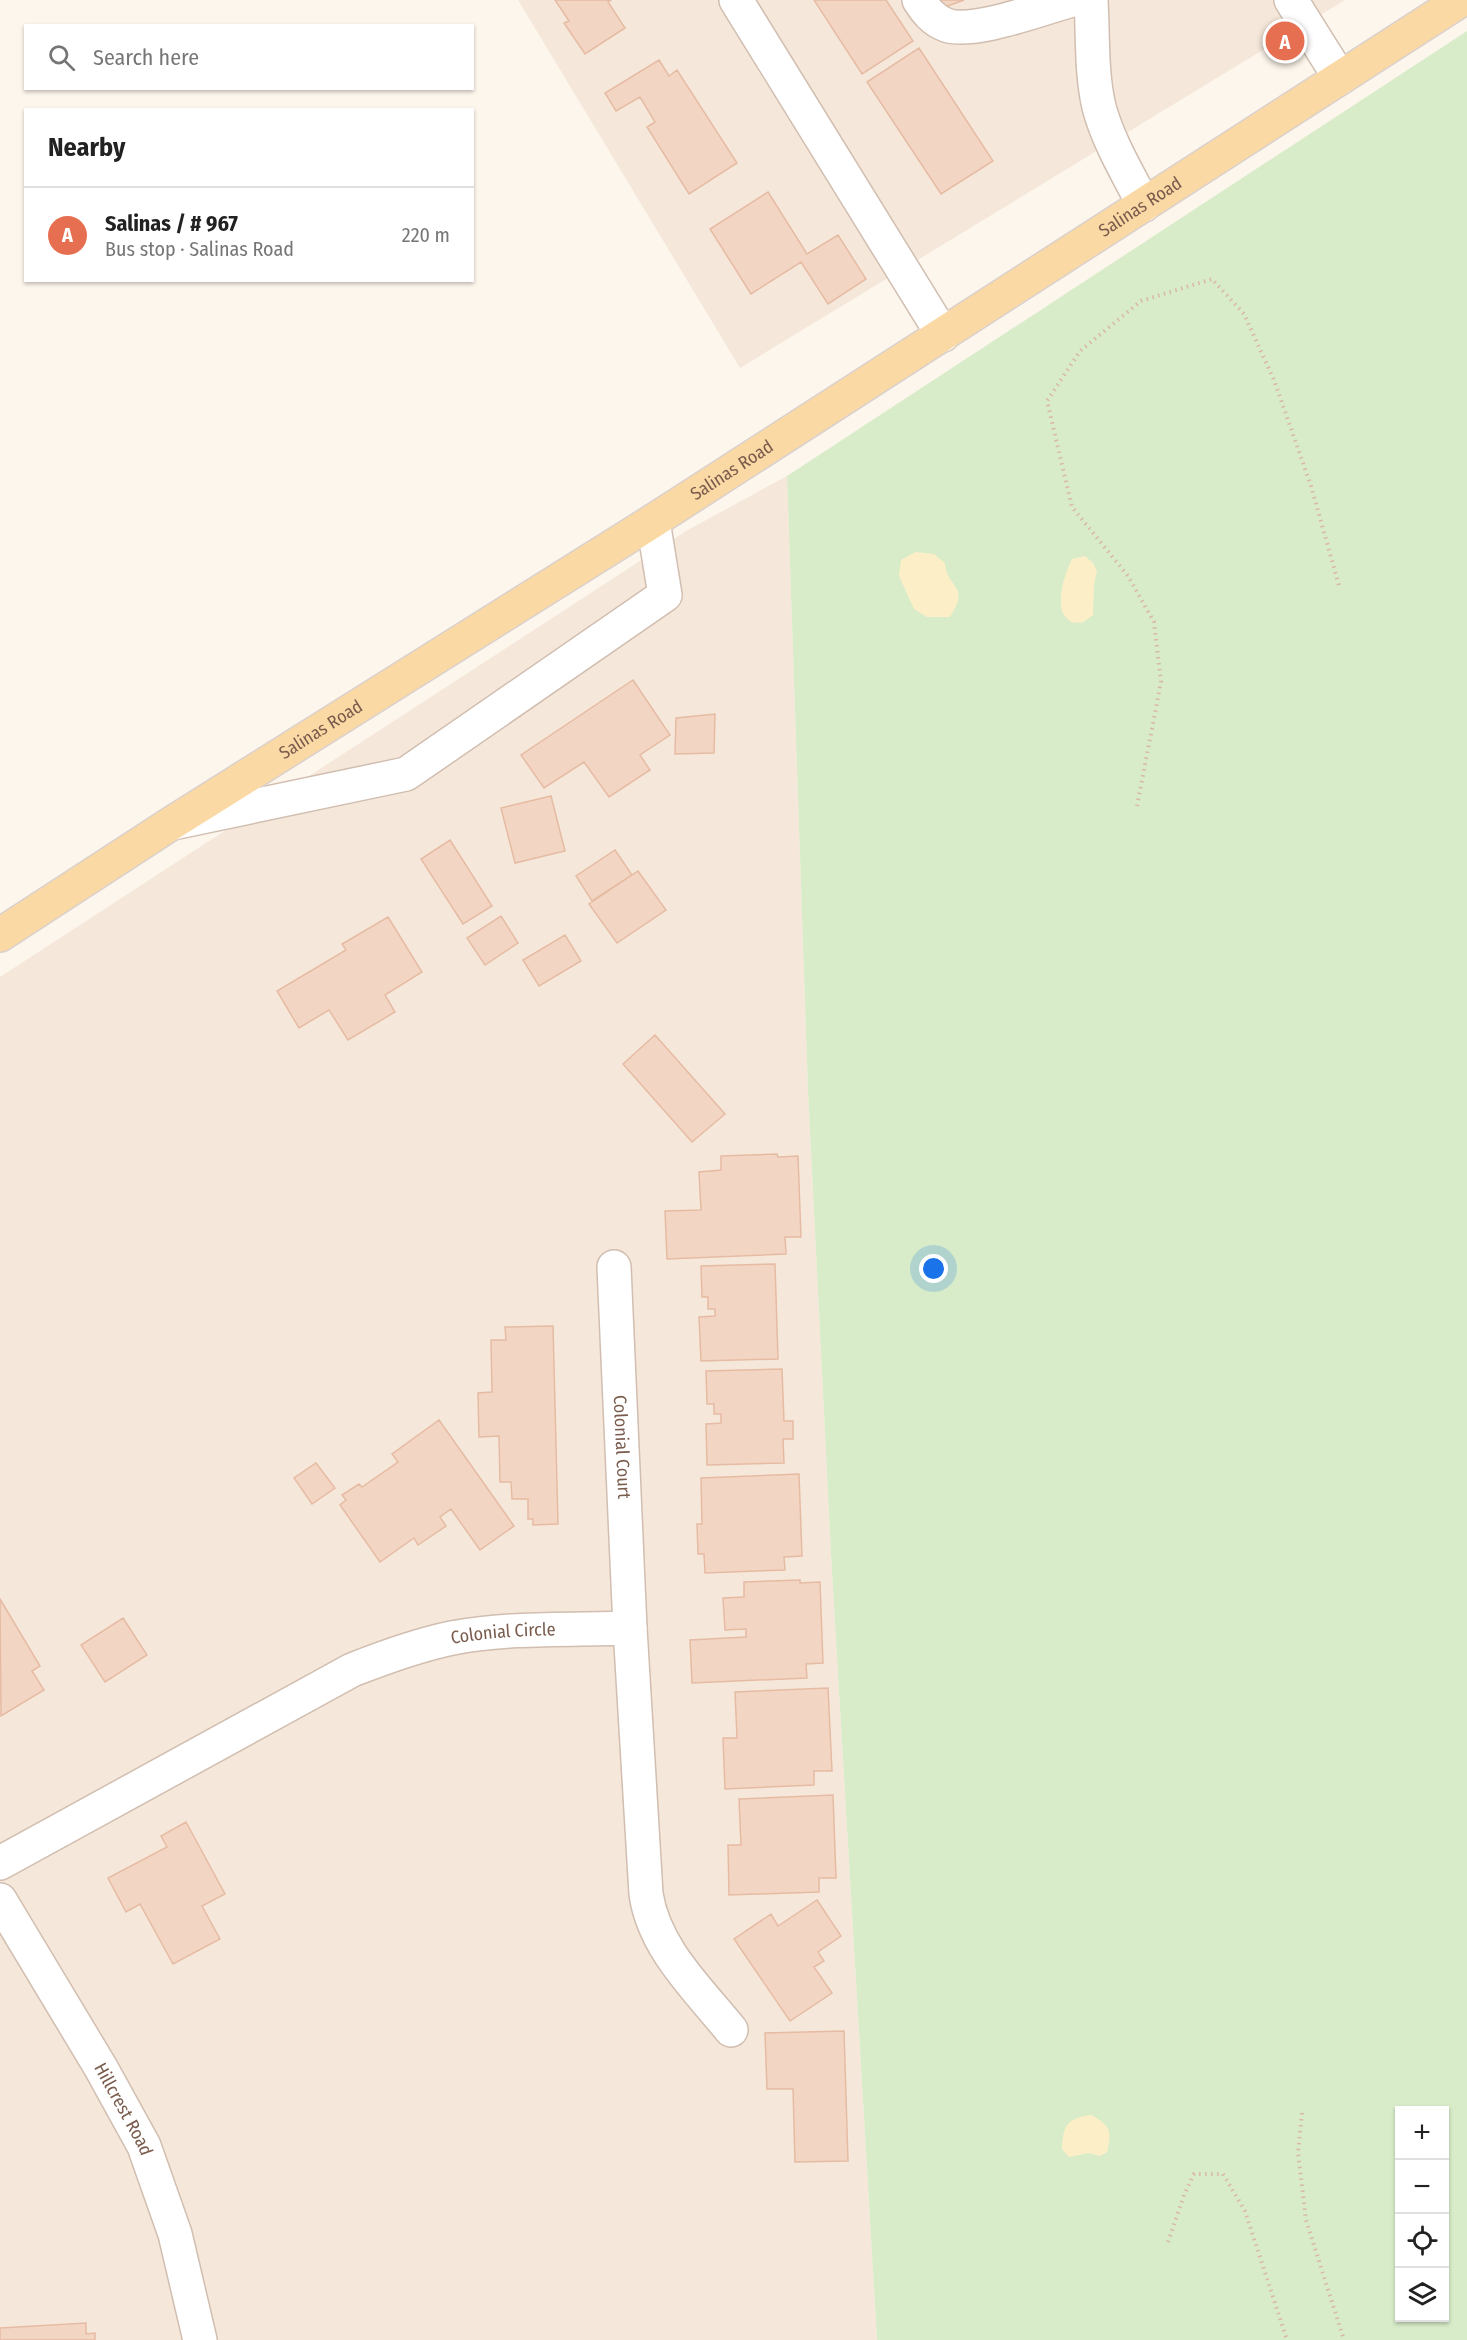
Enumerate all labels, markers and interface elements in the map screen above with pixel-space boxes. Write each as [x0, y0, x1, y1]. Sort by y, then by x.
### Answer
pin: A [1266, 18, 1304, 63]
search box [24, 24, 474, 90]
icon: search [45, 41, 78, 74]
text: Search here [93, 44, 199, 71]
text: Nearby [48, 132, 125, 163]
street label: Salinas Road [1095, 172, 1186, 242]
text: Salinas / # 967 [105, 210, 238, 237]
text: A [62, 223, 73, 247]
text: 220 m [402, 223, 450, 247]
text: Bus stop · Salinas Road [105, 237, 294, 261]
street label: Salinas Road [686, 435, 777, 505]
street label: Salinas Road [275, 695, 367, 764]
your location [919, 1254, 948, 1283]
street label: Colonial Court [609, 1394, 635, 1499]
street label: Colonial Circle [449, 1618, 556, 1649]
street label: Hillcrest Road [89, 2059, 157, 2158]
map controls [1395, 2106, 1449, 2322]
button: + [1395, 2106, 1449, 2160]
button: − [1395, 2160, 1449, 2214]
button: locate [1395, 2214, 1449, 2268]
button: layers [1395, 2268, 1449, 2322]

